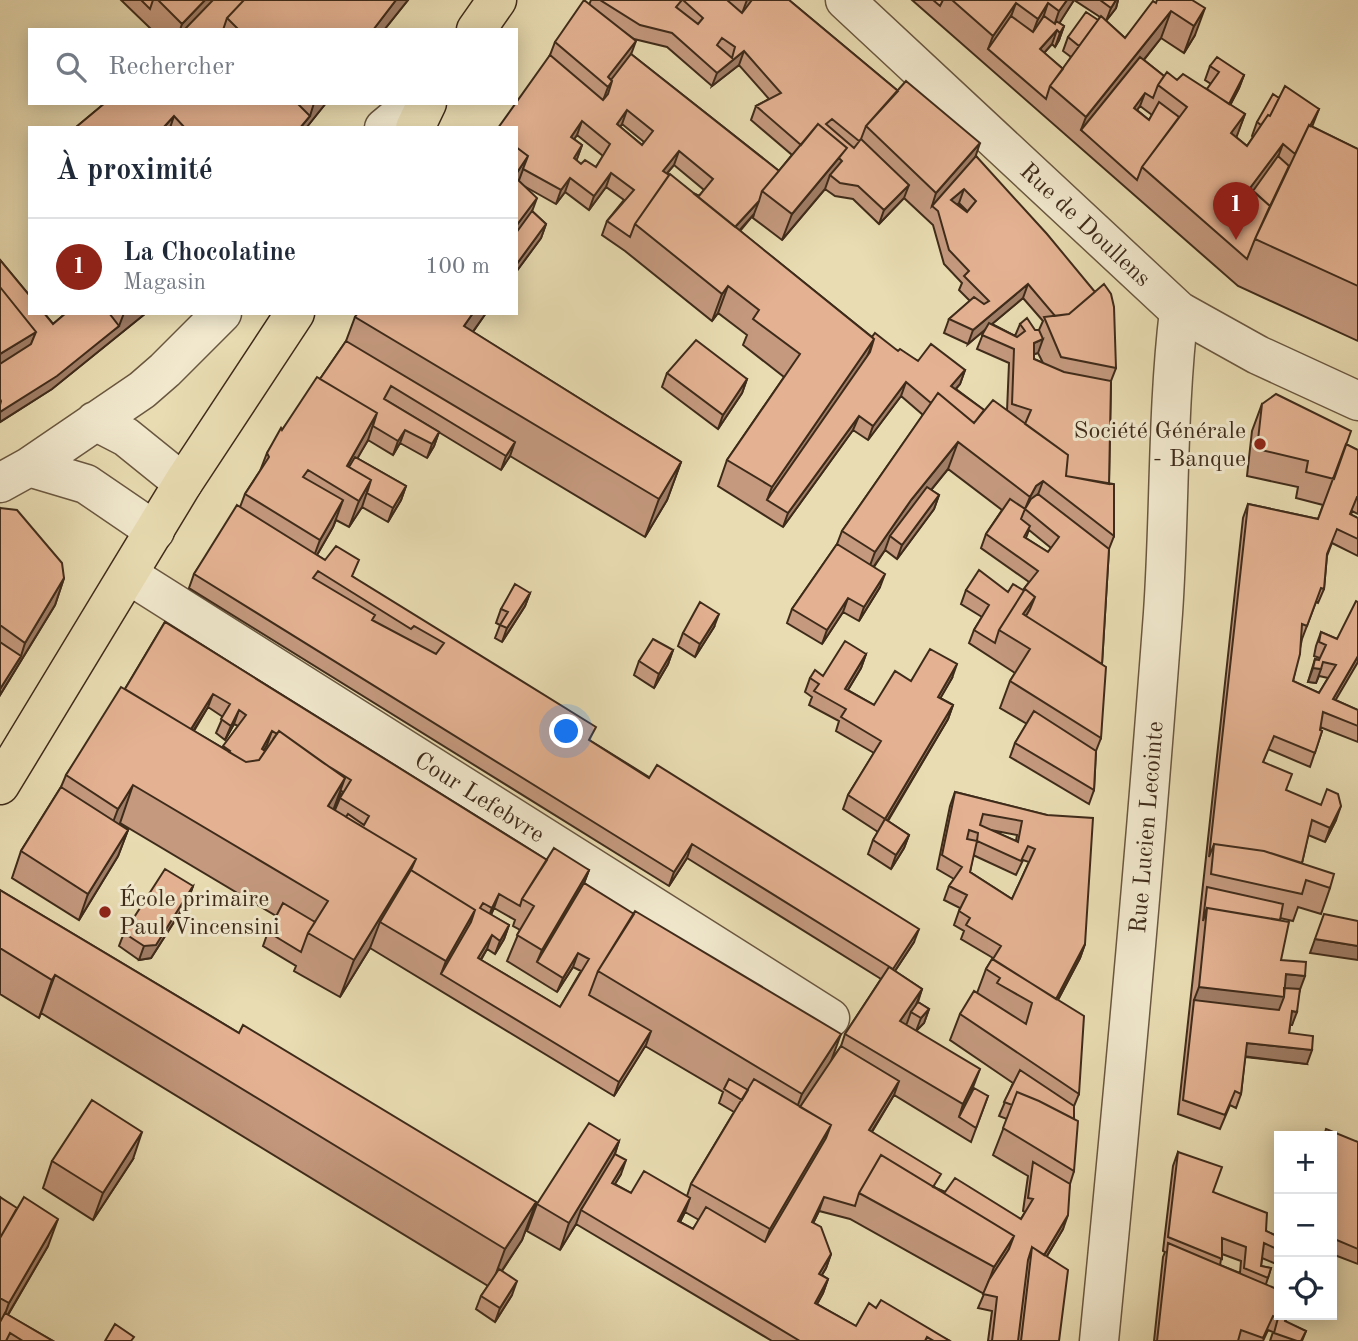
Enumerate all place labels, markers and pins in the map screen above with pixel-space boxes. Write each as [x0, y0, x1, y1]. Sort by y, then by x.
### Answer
pin: 1 [1213, 182, 1259, 240]
place label: Société Générale - Banque [1074, 420, 1246, 472]
marker: Société Générale - Banque [1252, 436, 1268, 452]
place label: École primaire Paul Vincensini [119, 884, 280, 940]
marker: École primaire Paul Vincensini [97, 904, 113, 920]

